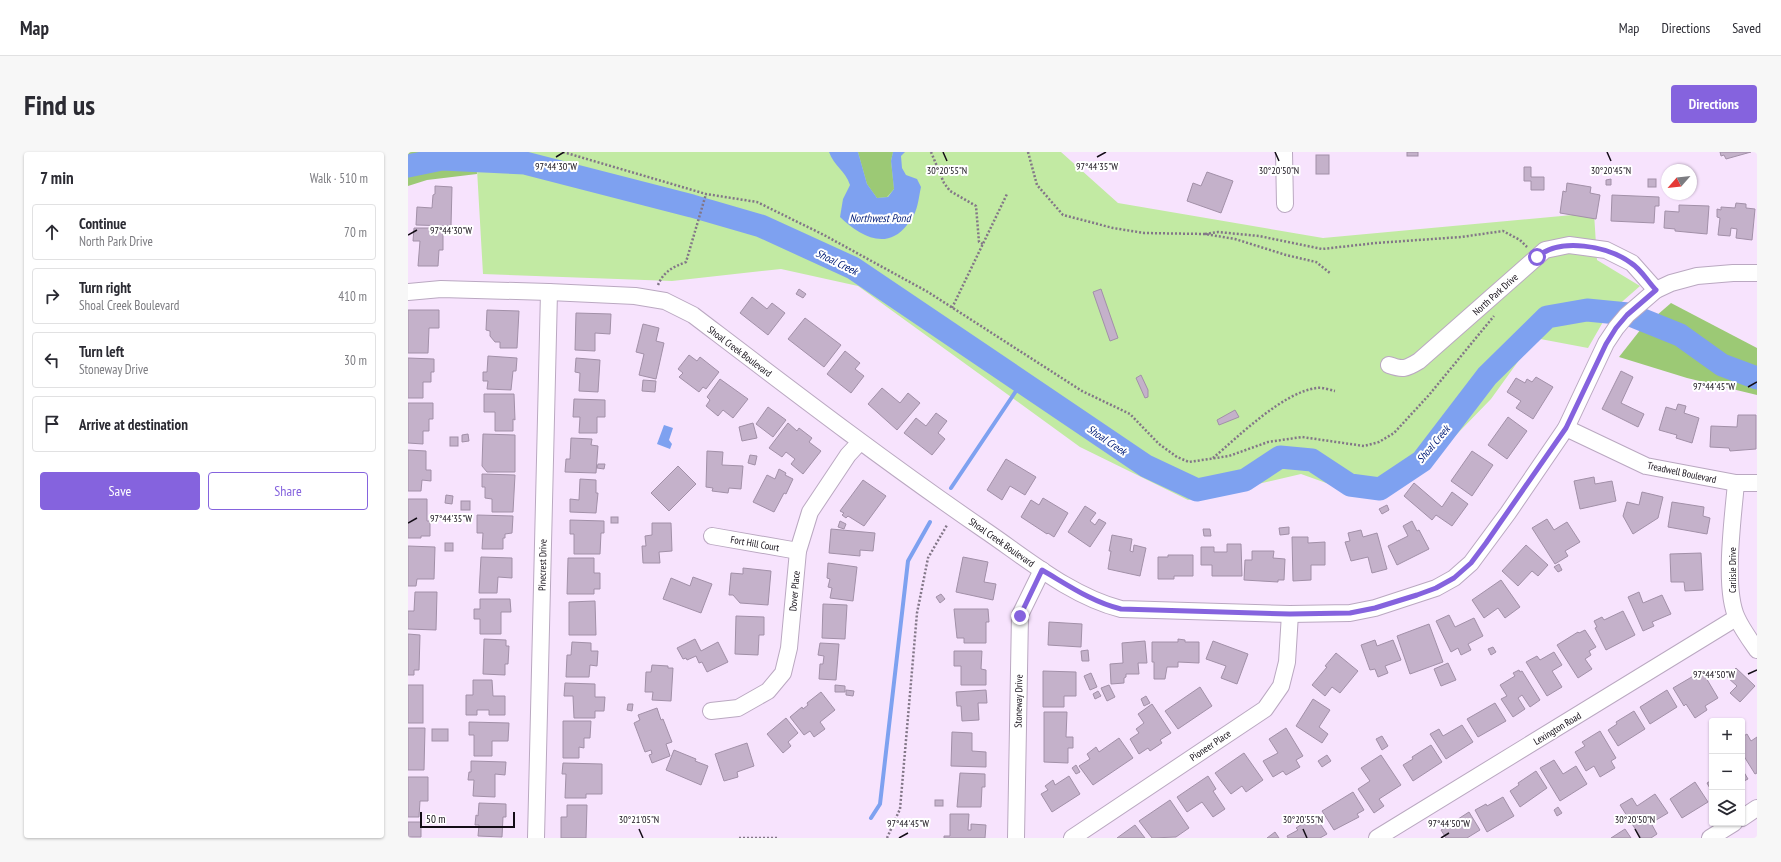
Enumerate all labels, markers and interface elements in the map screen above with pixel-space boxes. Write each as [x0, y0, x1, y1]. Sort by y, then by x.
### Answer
text: Map [20, 16, 49, 40]
text: Map [1619, 19, 1639, 37]
text: Directions [1661, 19, 1710, 37]
text: Saved [1732, 19, 1761, 37]
button: Directions [1671, 85, 1757, 123]
text: Find us [24, 86, 95, 123]
text: 97°44'30"W [535, 160, 577, 173]
text: 97°44'35"W [1076, 160, 1118, 173]
text: 30°20'55"N [927, 164, 967, 177]
text: 30°20'50"N [1259, 164, 1299, 177]
text: 30°20'45"N [1591, 164, 1631, 177]
north arrow [1661, 164, 1697, 200]
text: 7 min [40, 167, 74, 189]
text: Walk · 510 m [310, 170, 368, 187]
water label: Northwest Pond [850, 211, 913, 225]
text: Continue [79, 214, 126, 233]
icon: ahead [41, 221, 63, 243]
text: 70 m [344, 224, 367, 241]
text: 97°44'30"W [430, 224, 472, 237]
text: North Park Drive [79, 233, 153, 250]
water label: Shoal Creek [814, 246, 862, 279]
route start [1528, 248, 1546, 266]
street label: North Park Drive [1470, 271, 1521, 318]
text: Turn right [79, 278, 131, 297]
icon: right [41, 285, 63, 307]
text: 410 m [338, 288, 367, 305]
text: Shoal Creek Boulevard [79, 297, 179, 314]
street label: Shoal Creek Boulevard [705, 323, 774, 380]
text: Turn left [79, 342, 124, 361]
icon: left [41, 349, 63, 371]
text: 30 m [344, 352, 367, 369]
text: Stoneway Drive [79, 361, 148, 378]
text: 97°44'45"W [1693, 380, 1735, 393]
icon: arrive [41, 413, 63, 435]
text: Arrive at destination [79, 415, 188, 434]
water label: Shoal Creek [1413, 421, 1454, 466]
water label: Shoal Creek [1085, 422, 1131, 459]
street label: Treadwell Boulevard [1646, 459, 1718, 486]
button: Save [40, 472, 200, 510]
button: Share [208, 472, 368, 510]
text: 97°44'35"W [430, 512, 472, 525]
street label: Shoal Creek Boulevard [966, 515, 1037, 570]
street label: Fort Hill Court [730, 533, 781, 554]
street label: Pinecrest Drive [536, 539, 549, 591]
street label: Carlisle Drive [1726, 547, 1739, 593]
street label: Dover Place [786, 570, 803, 612]
route end [1011, 607, 1029, 625]
text: 97°44'50"W [1693, 668, 1735, 681]
street label: Stoneway Drive [1012, 674, 1025, 728]
street label: Lexington Road [1531, 709, 1583, 748]
map controls [1709, 718, 1745, 826]
button: + [1709, 718, 1745, 754]
street label: Pioneer Place [1187, 727, 1233, 764]
button: − [1709, 754, 1745, 790]
button: layers [1709, 790, 1745, 826]
scale bar [420, 810, 515, 829]
text: 50 m [426, 812, 445, 826]
text: 30°21'05"N [619, 813, 659, 826]
text: 30°20'55"N [1283, 813, 1323, 826]
text: 30°20'50"N [1615, 813, 1655, 826]
text: 97°44'45"W [887, 817, 929, 830]
text: 97°44'50"W [1428, 817, 1470, 830]

